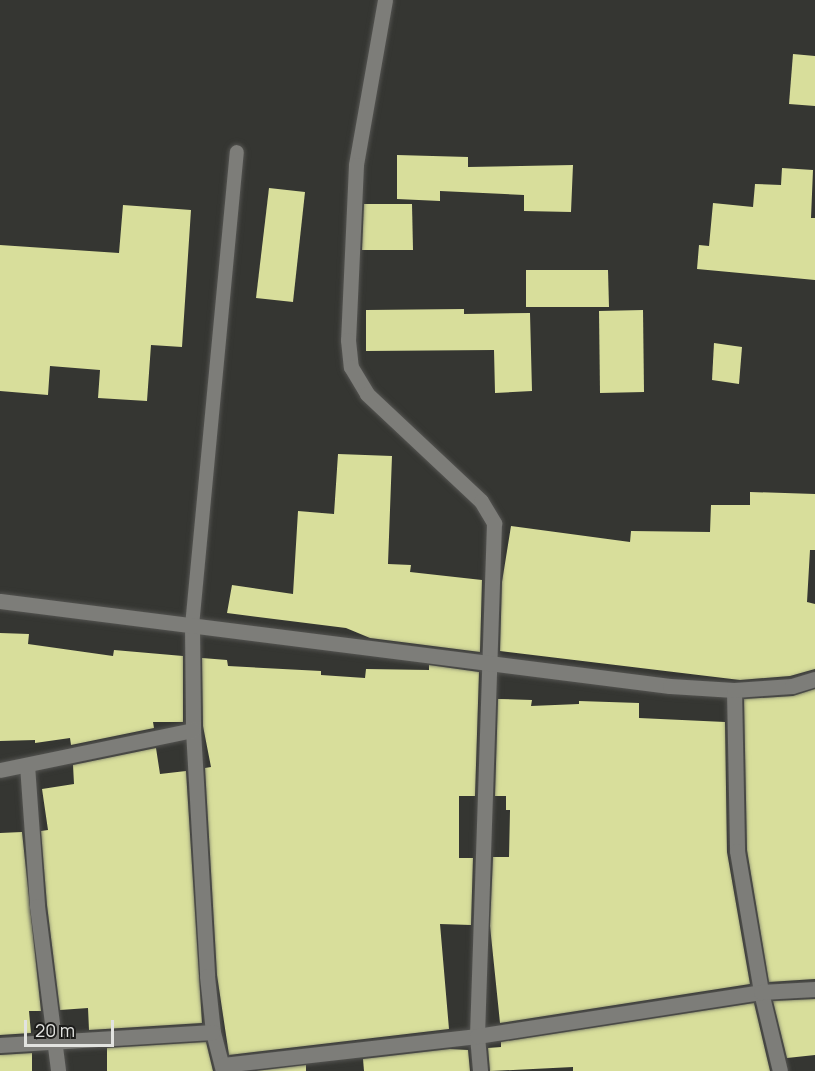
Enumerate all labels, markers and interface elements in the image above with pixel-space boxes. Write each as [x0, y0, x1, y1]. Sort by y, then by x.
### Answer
scale bar [27, 1008, 117, 1046]
text: 20 m [35, 1018, 75, 1042]

